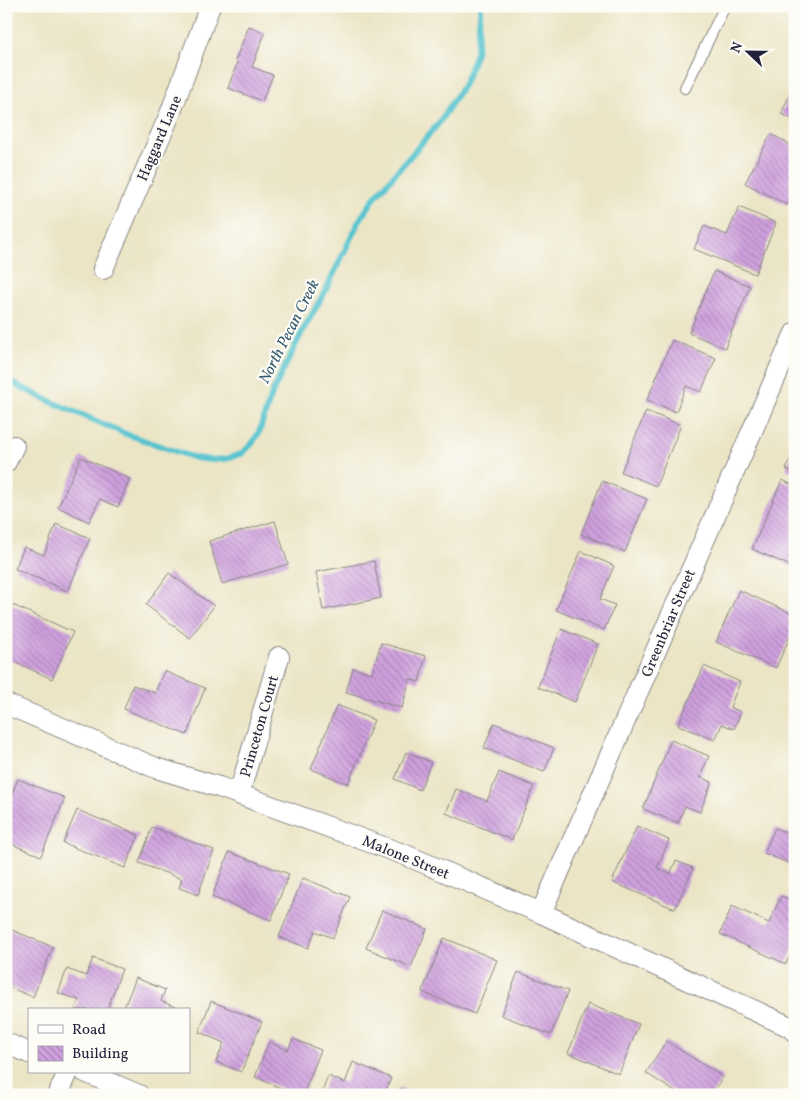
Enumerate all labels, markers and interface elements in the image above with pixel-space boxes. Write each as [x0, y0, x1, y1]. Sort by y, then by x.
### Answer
north arrow [724, 28, 774, 78]
text: N [727, 39, 748, 56]
street label: Haggard Lane [133, 92, 188, 185]
water label: North Pecan Creek [254, 276, 326, 388]
street label: Greenbriar Street [637, 566, 702, 681]
street label: Princeton Court [236, 673, 285, 780]
street label: Malone Street [359, 831, 452, 885]
legend [28, 1008, 190, 1074]
text: Road [72, 1020, 106, 1041]
text: Building [72, 1044, 129, 1065]

